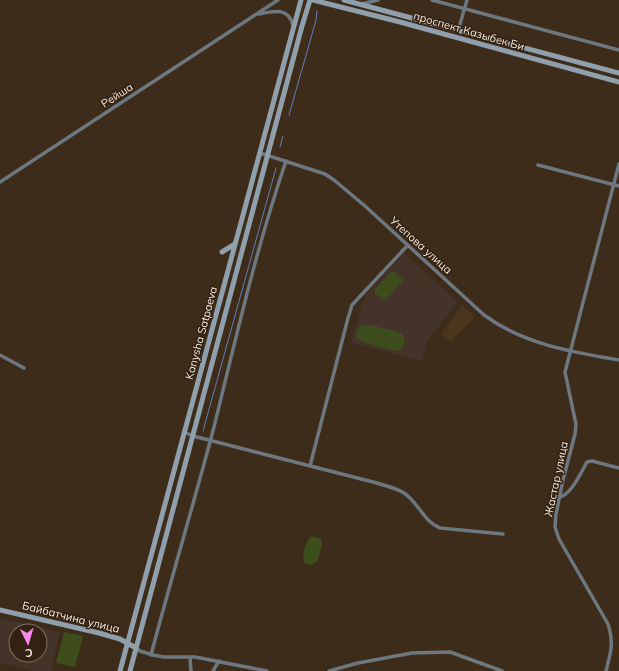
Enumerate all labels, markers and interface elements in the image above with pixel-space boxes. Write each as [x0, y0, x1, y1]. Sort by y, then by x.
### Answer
street label: проспект Казыбек Би [412, 8, 526, 54]
street label: Рейша [98, 80, 136, 110]
street label: Утепова улица [386, 213, 455, 277]
street label: Kanysha Satpaeva [182, 285, 220, 381]
street label: Жастар улица [541, 440, 571, 518]
street label: Байбатчина улица [21, 598, 121, 636]
north arrow [8, 623, 48, 663]
text: С [24, 646, 33, 660]

